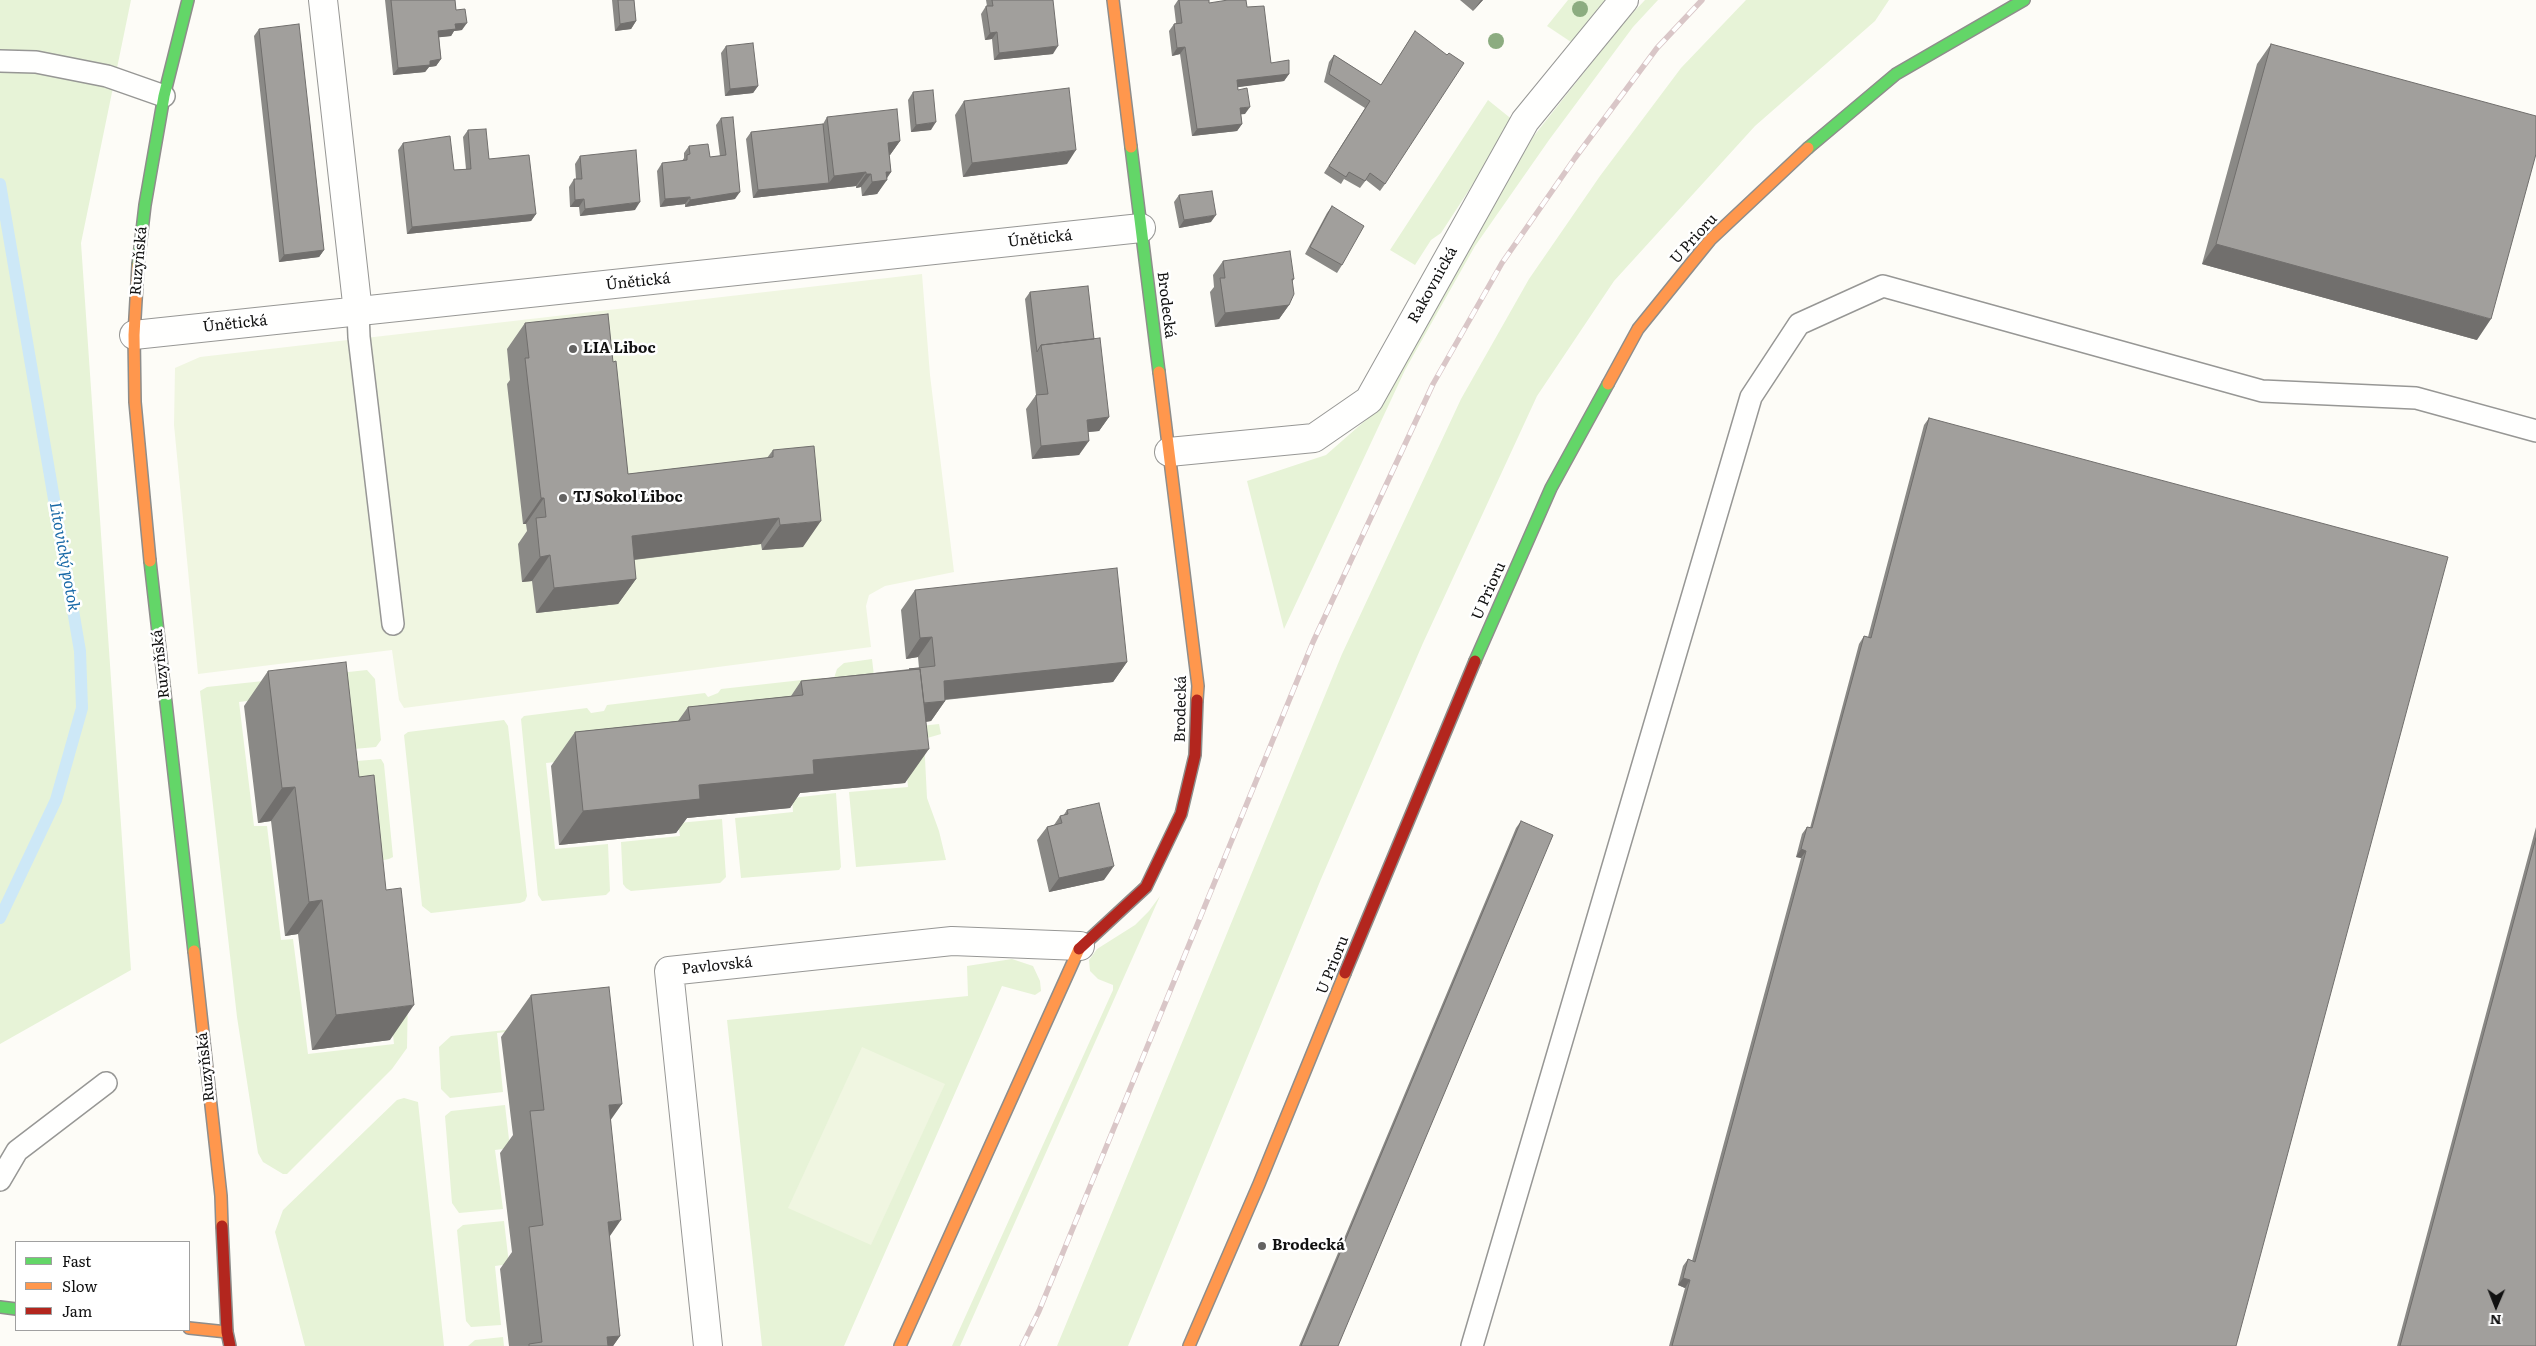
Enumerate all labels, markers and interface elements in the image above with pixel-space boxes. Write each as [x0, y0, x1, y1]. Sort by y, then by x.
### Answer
street label: U Prioru [1667, 210, 1721, 268]
street label: Ruzyňská [127, 226, 151, 296]
street label: Únětická [1007, 227, 1073, 251]
street label: Rakovnická [1405, 244, 1461, 326]
street label: Únětická [605, 270, 671, 294]
street label: Brodecká [1153, 271, 1179, 339]
street label: Únětická [202, 312, 268, 336]
place label: LIA Liboc [583, 340, 656, 358]
marker: LIA Liboc [567, 343, 579, 355]
place label: TJ Sokol Liboc [573, 489, 683, 507]
marker: TJ Sokol Liboc [557, 492, 569, 504]
water label: Litovický potok [45, 501, 83, 613]
street label: U Prioru [1468, 559, 1510, 623]
street label: Ruzyňská [148, 629, 174, 699]
street label: Brodecká [1171, 675, 1191, 743]
street label: U Prioru [1313, 933, 1353, 997]
street label: Pavlovská [681, 953, 753, 979]
street label: Ruzyňská [193, 1032, 219, 1102]
place label: Brodecká [1272, 1237, 1345, 1255]
marker: Brodecká [1256, 1240, 1268, 1252]
legend [15, 1241, 190, 1331]
text: Fast [62, 1249, 91, 1272]
text: Slow [62, 1274, 97, 1297]
north arrow [2471, 1281, 2521, 1331]
text: Jam [62, 1299, 92, 1322]
text: N [2490, 1311, 2502, 1331]

